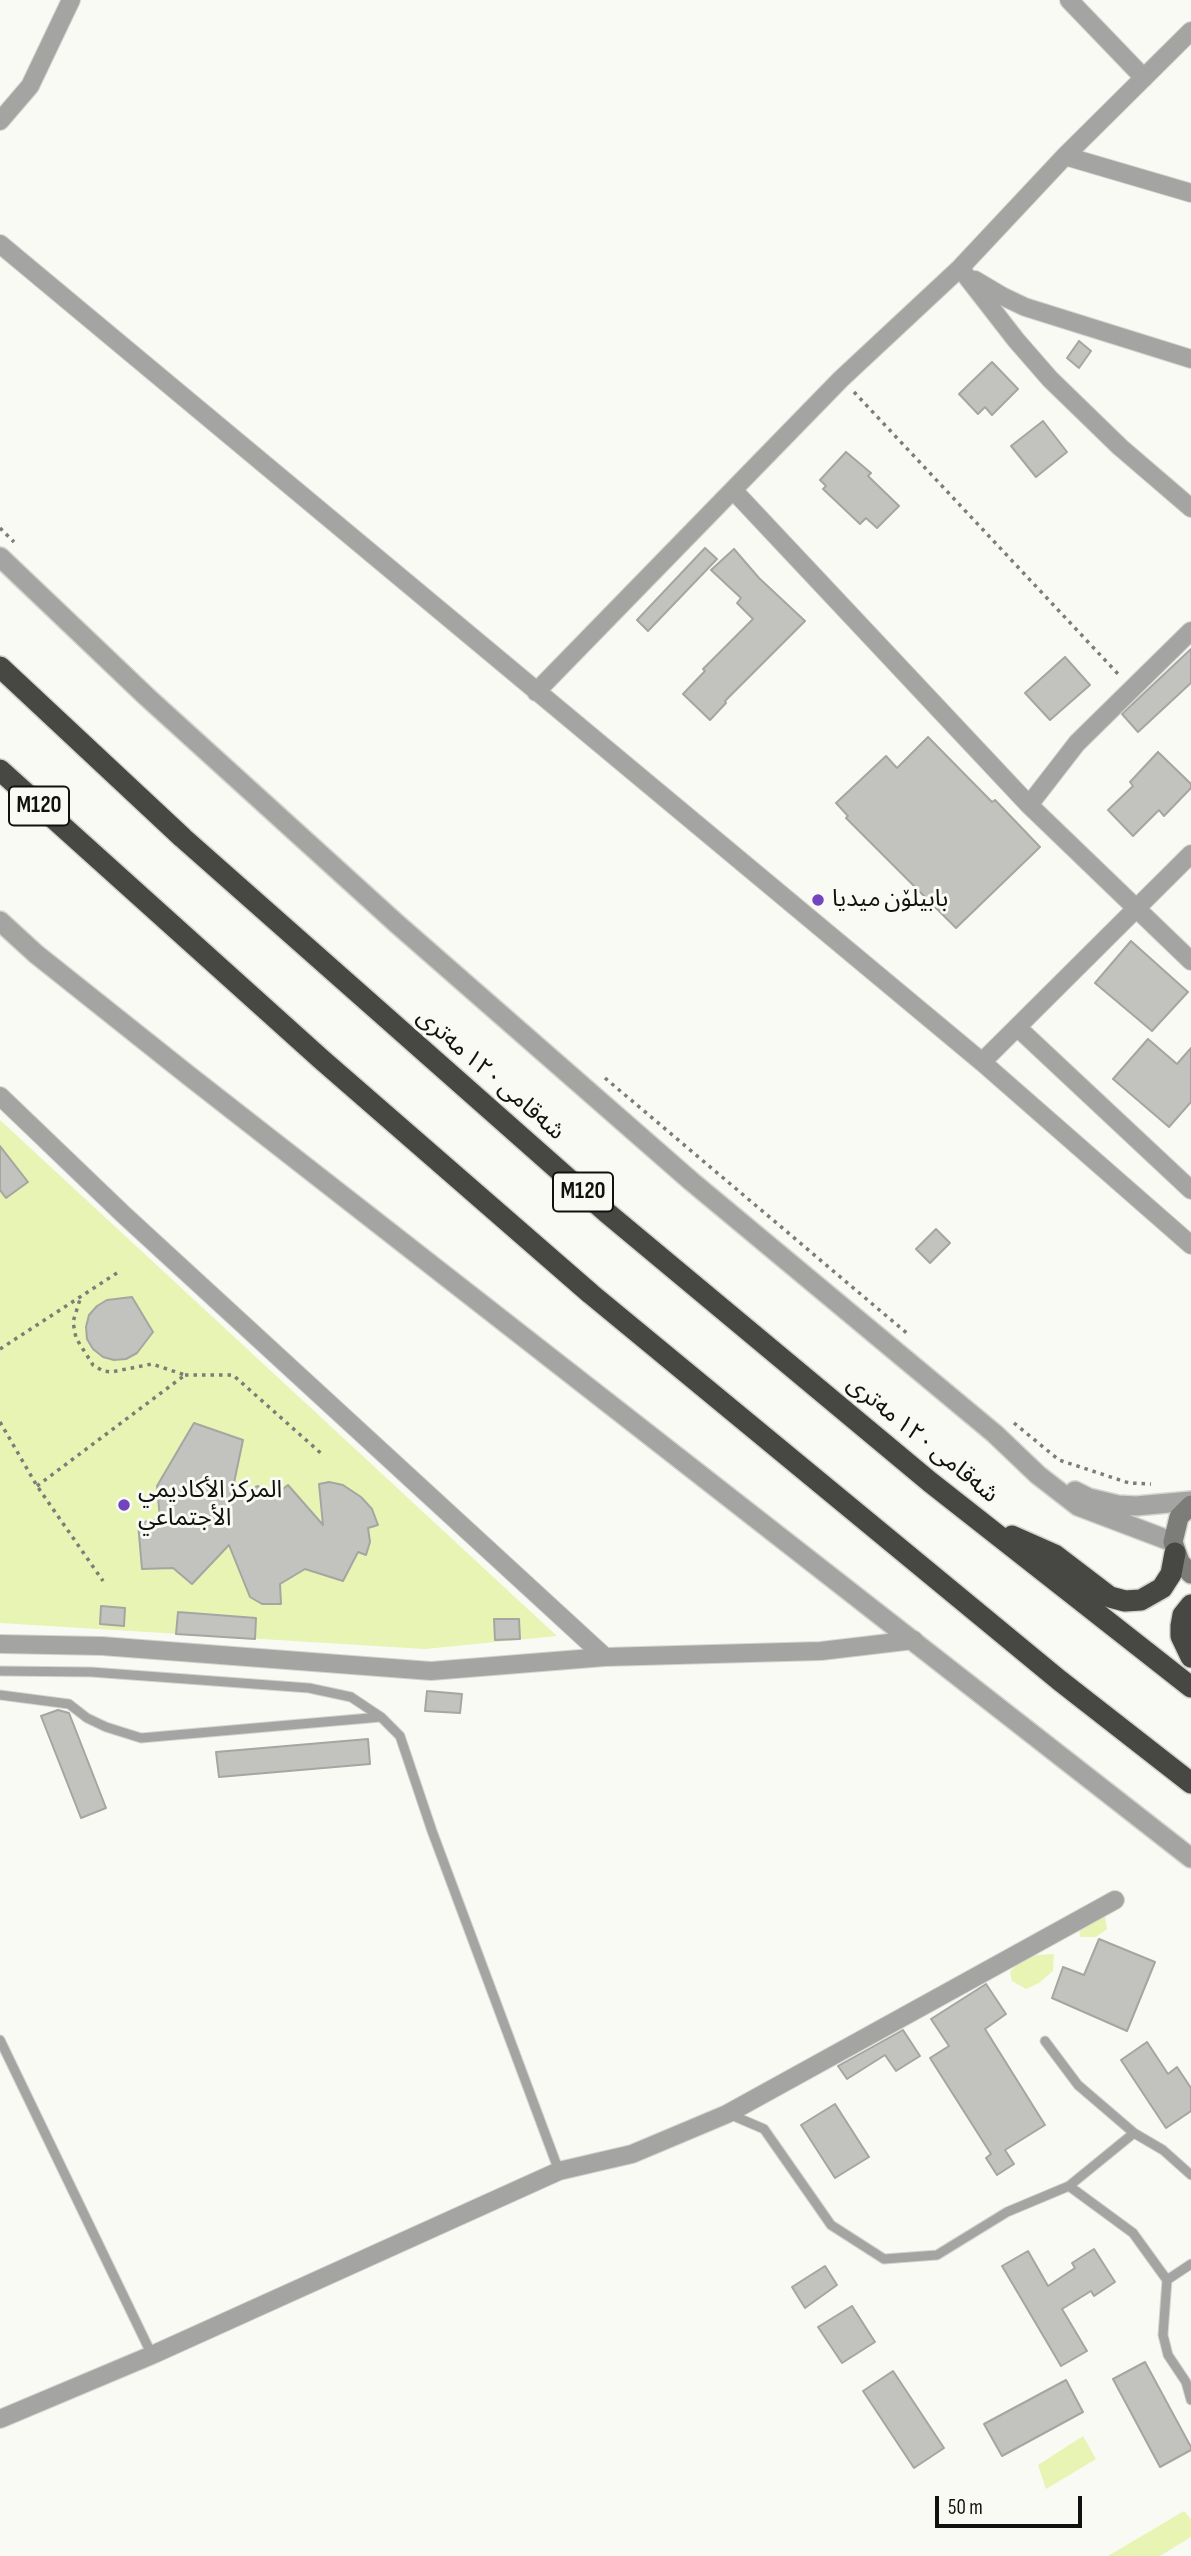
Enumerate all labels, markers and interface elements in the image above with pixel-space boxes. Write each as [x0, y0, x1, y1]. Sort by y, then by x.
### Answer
road number: M120 [9, 786, 69, 826]
place label: بابیلۆن میدیا [832, 886, 948, 914]
marker: بابیلۆن میدیا [810, 892, 826, 908]
street label: شەقامی ١٢٠ مەتری [410, 1003, 570, 1147]
road number: M120 [553, 1172, 613, 1212]
street label: شەقامی ١٢٠ مەتری [840, 1370, 1004, 1510]
place label: المركز الأكاديمي الأجتماعي [138, 1477, 282, 1533]
marker: المركز الأكاديمي الأجتماعي [116, 1497, 132, 1513]
scale bar [939, 2482, 1086, 2526]
text: 50 m [948, 2495, 983, 2520]

